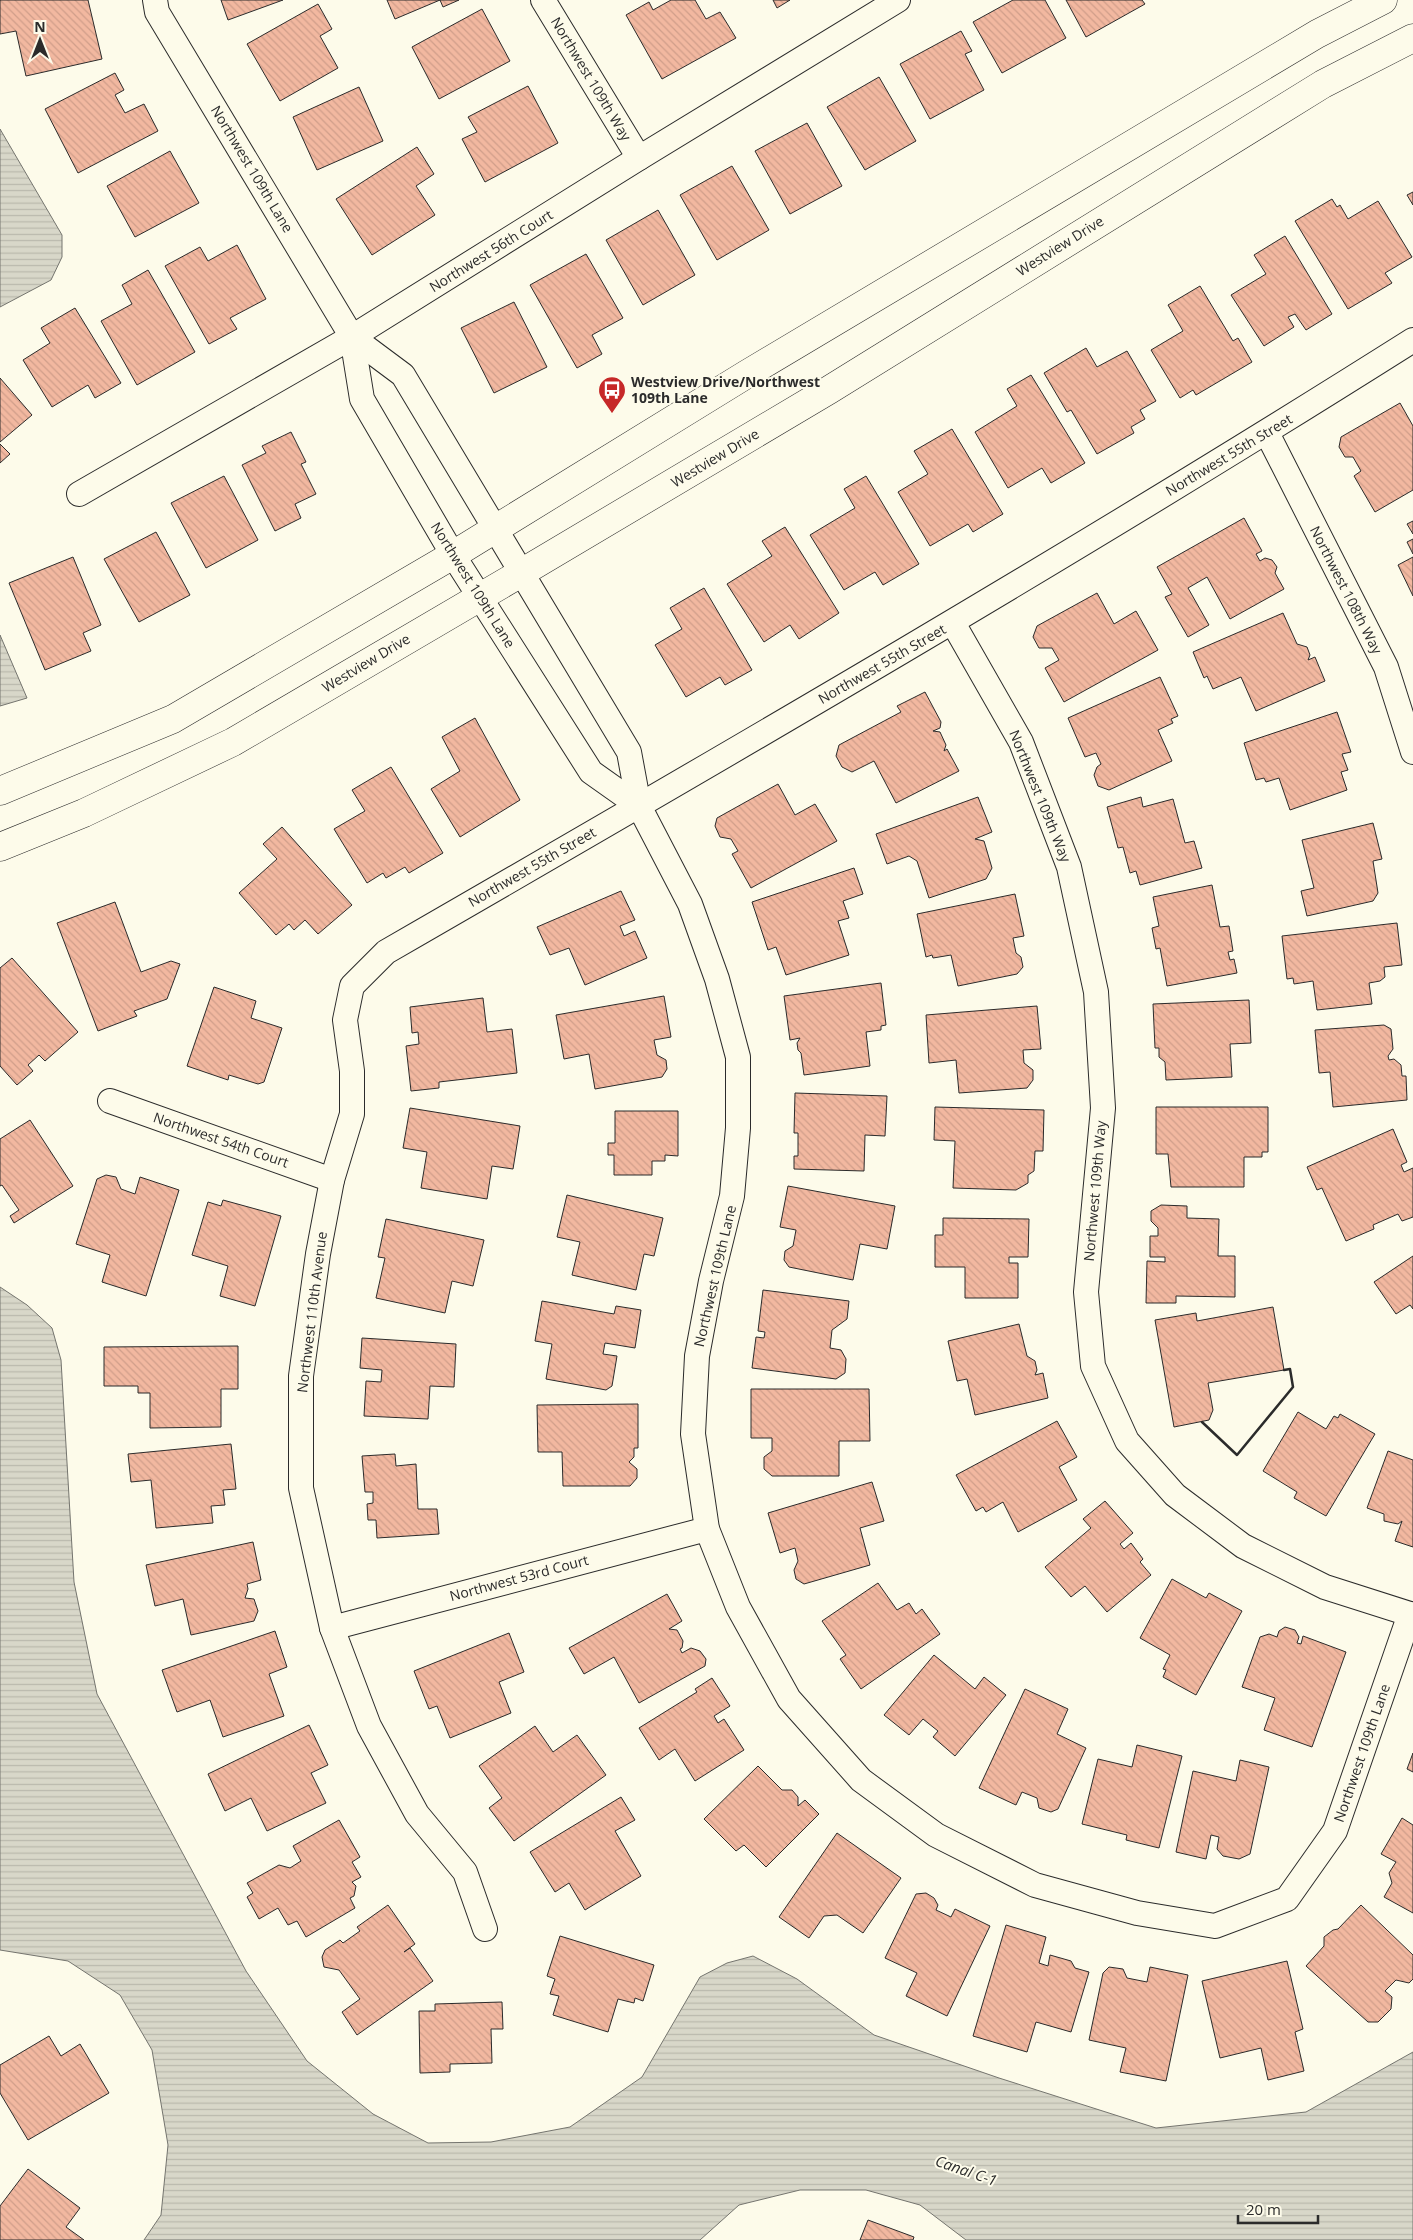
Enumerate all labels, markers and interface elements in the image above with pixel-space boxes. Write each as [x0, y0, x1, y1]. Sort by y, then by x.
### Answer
street label: Northwest 109th Way [547, 13, 636, 145]
north arrow [15, 15, 65, 65]
text: N [34, 17, 46, 36]
street label: Northwest 109th Lane [207, 102, 298, 236]
street label: Northwest 56th Court [425, 205, 556, 296]
street label: Westview Drive [1012, 211, 1107, 280]
place label: Westview Drive/Northwest 109th Lane [631, 372, 820, 407]
bus stop icon: Westview Drive/Northwest 109th Lane [597, 375, 627, 414]
street label: Northwest 55th Street [1162, 409, 1296, 500]
street label: Westview Drive [667, 424, 762, 491]
street label: Northwest 109th Lane [427, 518, 520, 651]
street label: Northwest 108th Way [1306, 523, 1387, 658]
street label: Northwest 55th Street [814, 619, 949, 708]
street label: Westview Drive [318, 629, 413, 696]
street label: Northwest 109th Way [1005, 727, 1076, 866]
street label: Northwest 55th Street [464, 822, 599, 911]
street label: Northwest 54th Court [151, 1107, 291, 1172]
street label: Northwest 109th Way [1079, 1119, 1110, 1262]
street label: Northwest 109th Lane [689, 1203, 740, 1349]
street label: Northwest 110th Avenue [292, 1230, 331, 1394]
street label: Northwest 53rd Court [447, 1550, 590, 1605]
street label: Northwest 109th Lane [1329, 1681, 1394, 1824]
water label: Canal C-1 [933, 2150, 1000, 2190]
scale bar [1238, 2192, 1318, 2224]
text: 20 m [1246, 2199, 1281, 2219]

